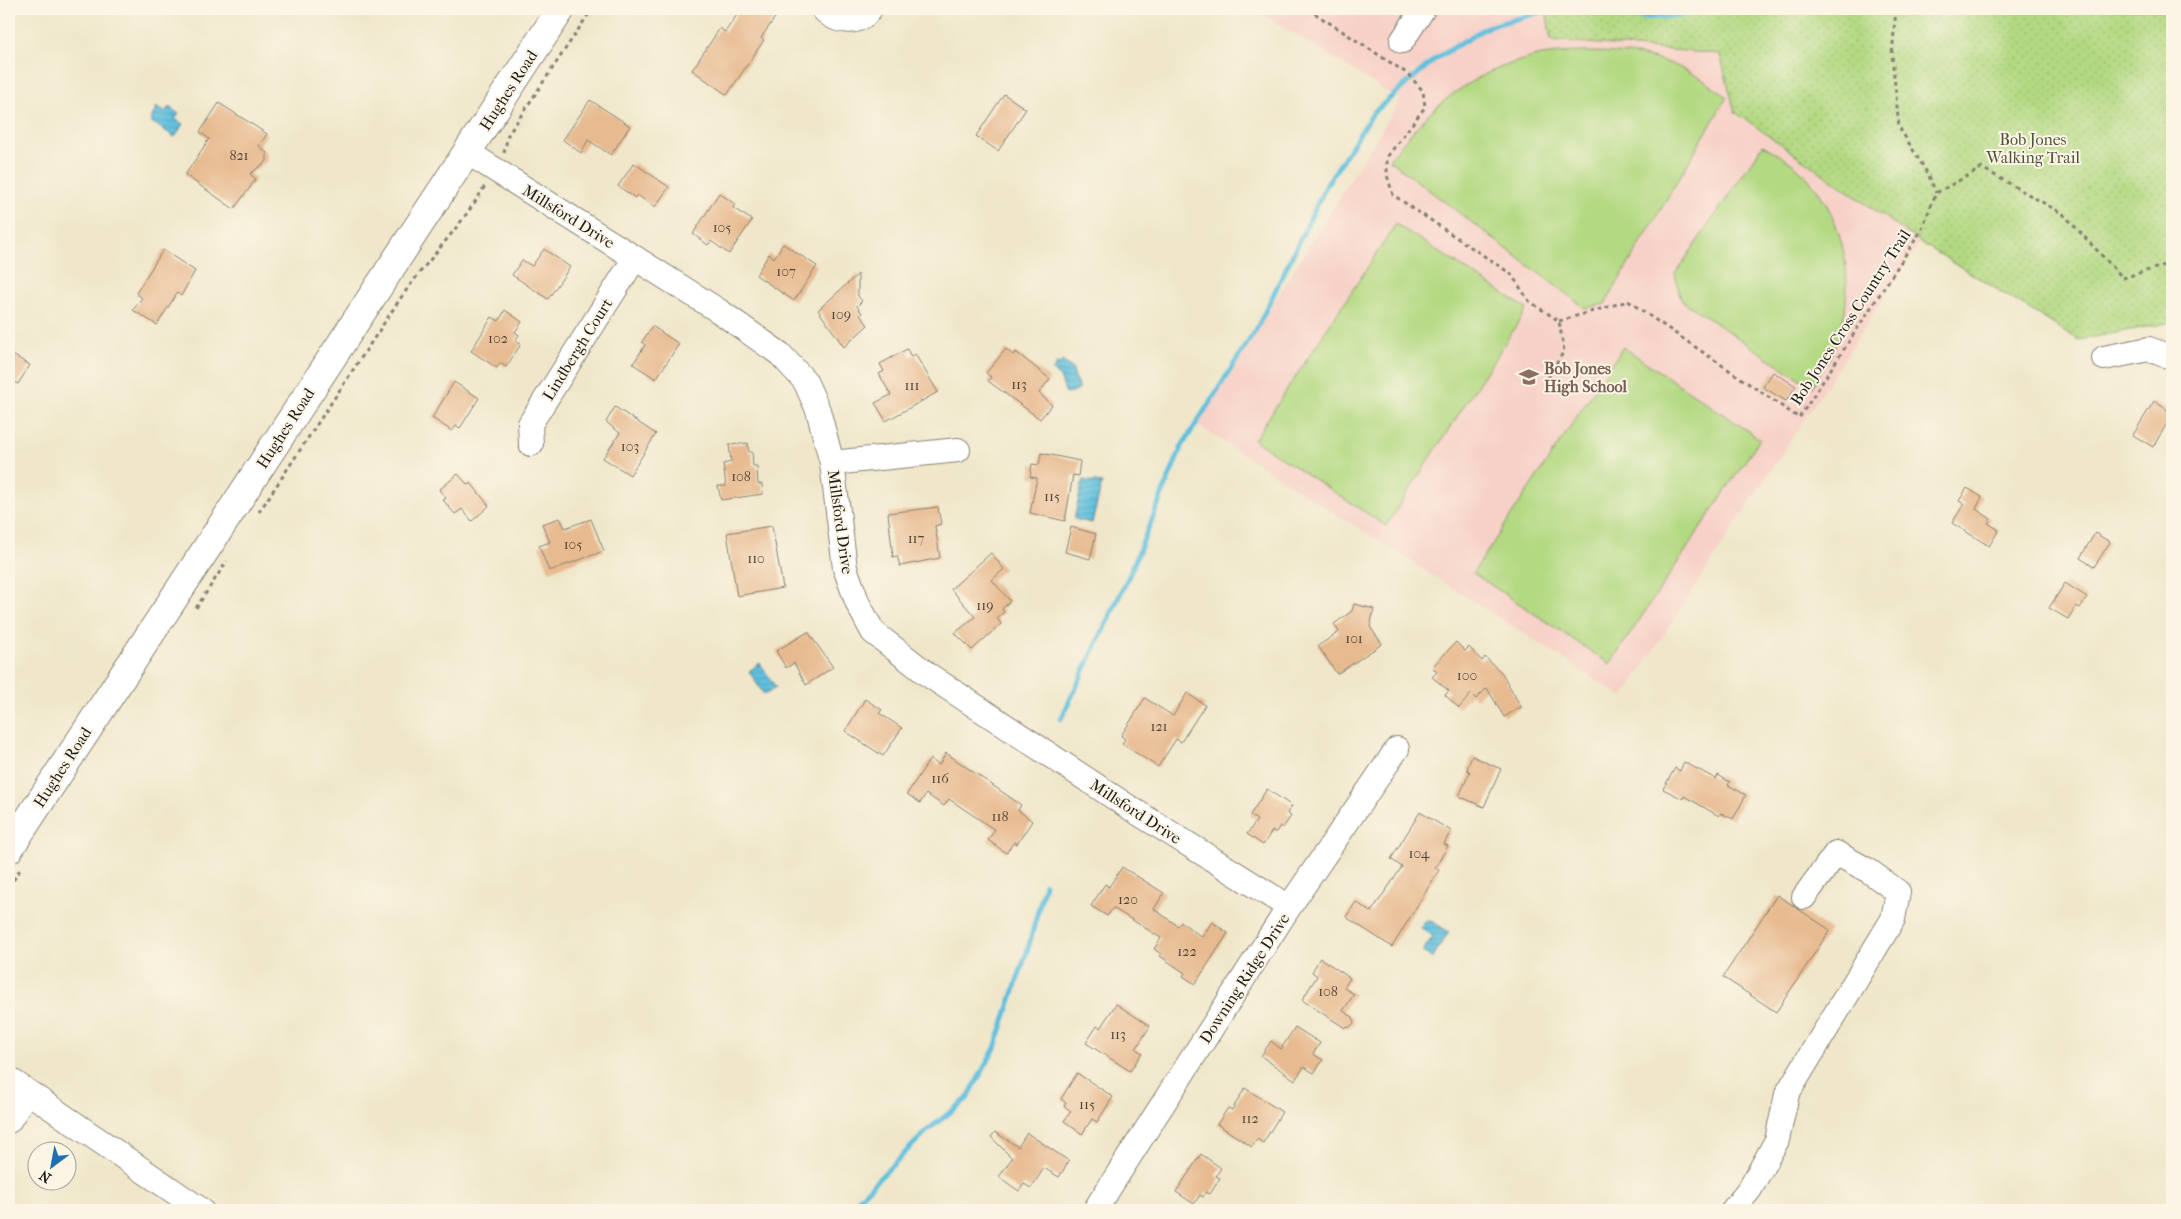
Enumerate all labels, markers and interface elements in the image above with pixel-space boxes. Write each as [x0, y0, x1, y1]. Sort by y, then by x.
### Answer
street label: Hughes Road [475, 46, 542, 134]
park label: Bob Jones Walking Trail [1985, 130, 2080, 167]
house number: 821 [229, 147, 249, 164]
street label: Millsford Drive [519, 181, 618, 252]
house number: 105 [713, 219, 731, 236]
street label: Bob Jones Cross Country Trail [1786, 225, 1915, 409]
house number: 107 [776, 263, 796, 280]
street label: Lindbergh Court [538, 295, 617, 404]
house number: 109 [831, 306, 851, 323]
house number: 102 [488, 330, 508, 347]
place label: Bob Jones High School [1544, 359, 1628, 397]
school or university icon: Bob Jones High School [1518, 366, 1540, 388]
house number: 113 [1011, 376, 1027, 393]
house number: 111 [905, 377, 920, 394]
street label: Hughes Road [252, 384, 319, 472]
house number: 103 [621, 438, 639, 455]
house number: 108 [731, 468, 751, 485]
street label: Millsford Drive [824, 469, 857, 575]
house number: 115 [1044, 488, 1060, 505]
house number: 117 [908, 530, 925, 547]
house number: 105 [564, 536, 582, 553]
house number: 110 [747, 550, 765, 567]
house number: 119 [976, 597, 994, 614]
house number: 101 [1345, 630, 1363, 647]
house number: 100 [1457, 667, 1477, 684]
house number: 121 [1150, 718, 1168, 735]
street label: Hughes Road [29, 723, 96, 811]
house number: 116 [931, 770, 949, 787]
street label: Millsford Drive [1087, 775, 1185, 848]
house number: 118 [991, 808, 1009, 825]
house number: 104 [1409, 845, 1430, 862]
house number: 120 [1118, 891, 1138, 908]
street label: Downing Ridge Drive [1195, 910, 1294, 1047]
house number: 122 [1177, 943, 1197, 960]
house number: 108 [1318, 983, 1338, 1000]
house number: 113 [1110, 1026, 1126, 1043]
house number: 115 [1079, 1096, 1095, 1113]
house number: 112 [1241, 1110, 1259, 1127]
north arrow [28, 1142, 78, 1192]
text: N [36, 1166, 54, 1187]

